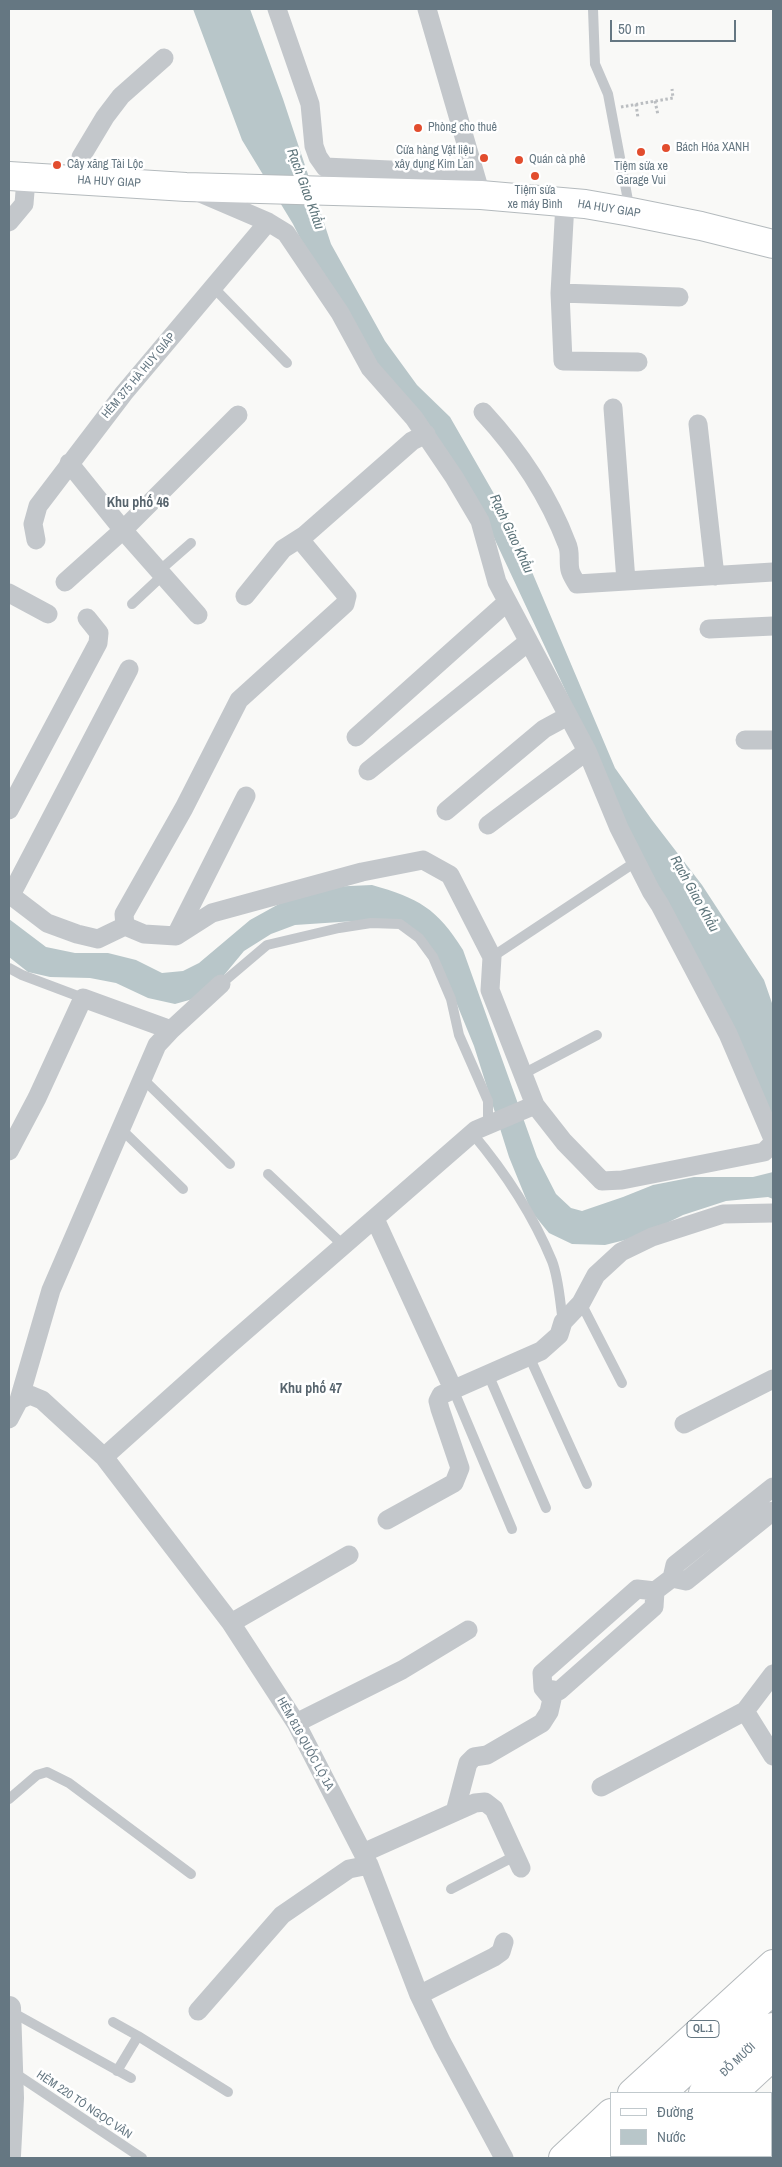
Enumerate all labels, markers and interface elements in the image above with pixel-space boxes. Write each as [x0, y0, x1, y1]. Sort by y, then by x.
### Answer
scale bar [612, 10, 738, 42]
text: 50 m [618, 18, 645, 39]
place label: Phòng cho thuê [428, 121, 497, 135]
marker: Phòng cho thuê [412, 122, 424, 134]
place label: Bách Hóa XANH [676, 141, 749, 155]
marker: Bách Hóa XANH [660, 142, 672, 154]
place label: Cửa hàng Vật liệu xây dụng Kim Lan [395, 144, 474, 172]
water label: Rạch Giao Khẩu [283, 146, 327, 232]
marker: Tiệm sửa xe Garage Vui [635, 146, 647, 158]
marker: Cửa hàng Vật liệu xây dụng Kim Lan [478, 152, 490, 164]
place label: Quán cà phê [529, 153, 585, 167]
marker: Quán cà phê [513, 154, 525, 166]
place label: Cây xăng Tài Lộc [67, 158, 143, 172]
marker: Cây xăng Tài Lộc [51, 159, 63, 171]
place label: Tiệm sửa xe Garage Vui [614, 160, 668, 188]
marker: Tiệm sửa xe máy Bình [529, 170, 541, 182]
street label: HA HUY GIAP [77, 173, 141, 191]
place label: Tiệm sửa xe máy Bình [508, 184, 562, 212]
street label: HA HUY GIAP [577, 197, 641, 221]
street label: HẺM 375 HÀ HUY GIÁP [99, 330, 179, 422]
water label: Rạch Giao Khẩu [485, 492, 537, 576]
district label: Khu phố 46 [107, 495, 169, 511]
water label: Rạch Giao Khẩu [666, 853, 722, 935]
district label: Khu phố 47 [280, 1381, 342, 1397]
street label: HẺM 816 QUỐC LỘ 1A [274, 1695, 336, 1793]
road number: QL.1 [687, 2020, 719, 2038]
street label: ĐỖ MƯỜI [717, 2040, 759, 2080]
street label: HẺM 220 TÔ NGỌC VÂN [34, 2068, 134, 2142]
legend [610, 2092, 772, 2157]
text: Đường [657, 2101, 693, 2122]
text: Nước [657, 2126, 686, 2147]

